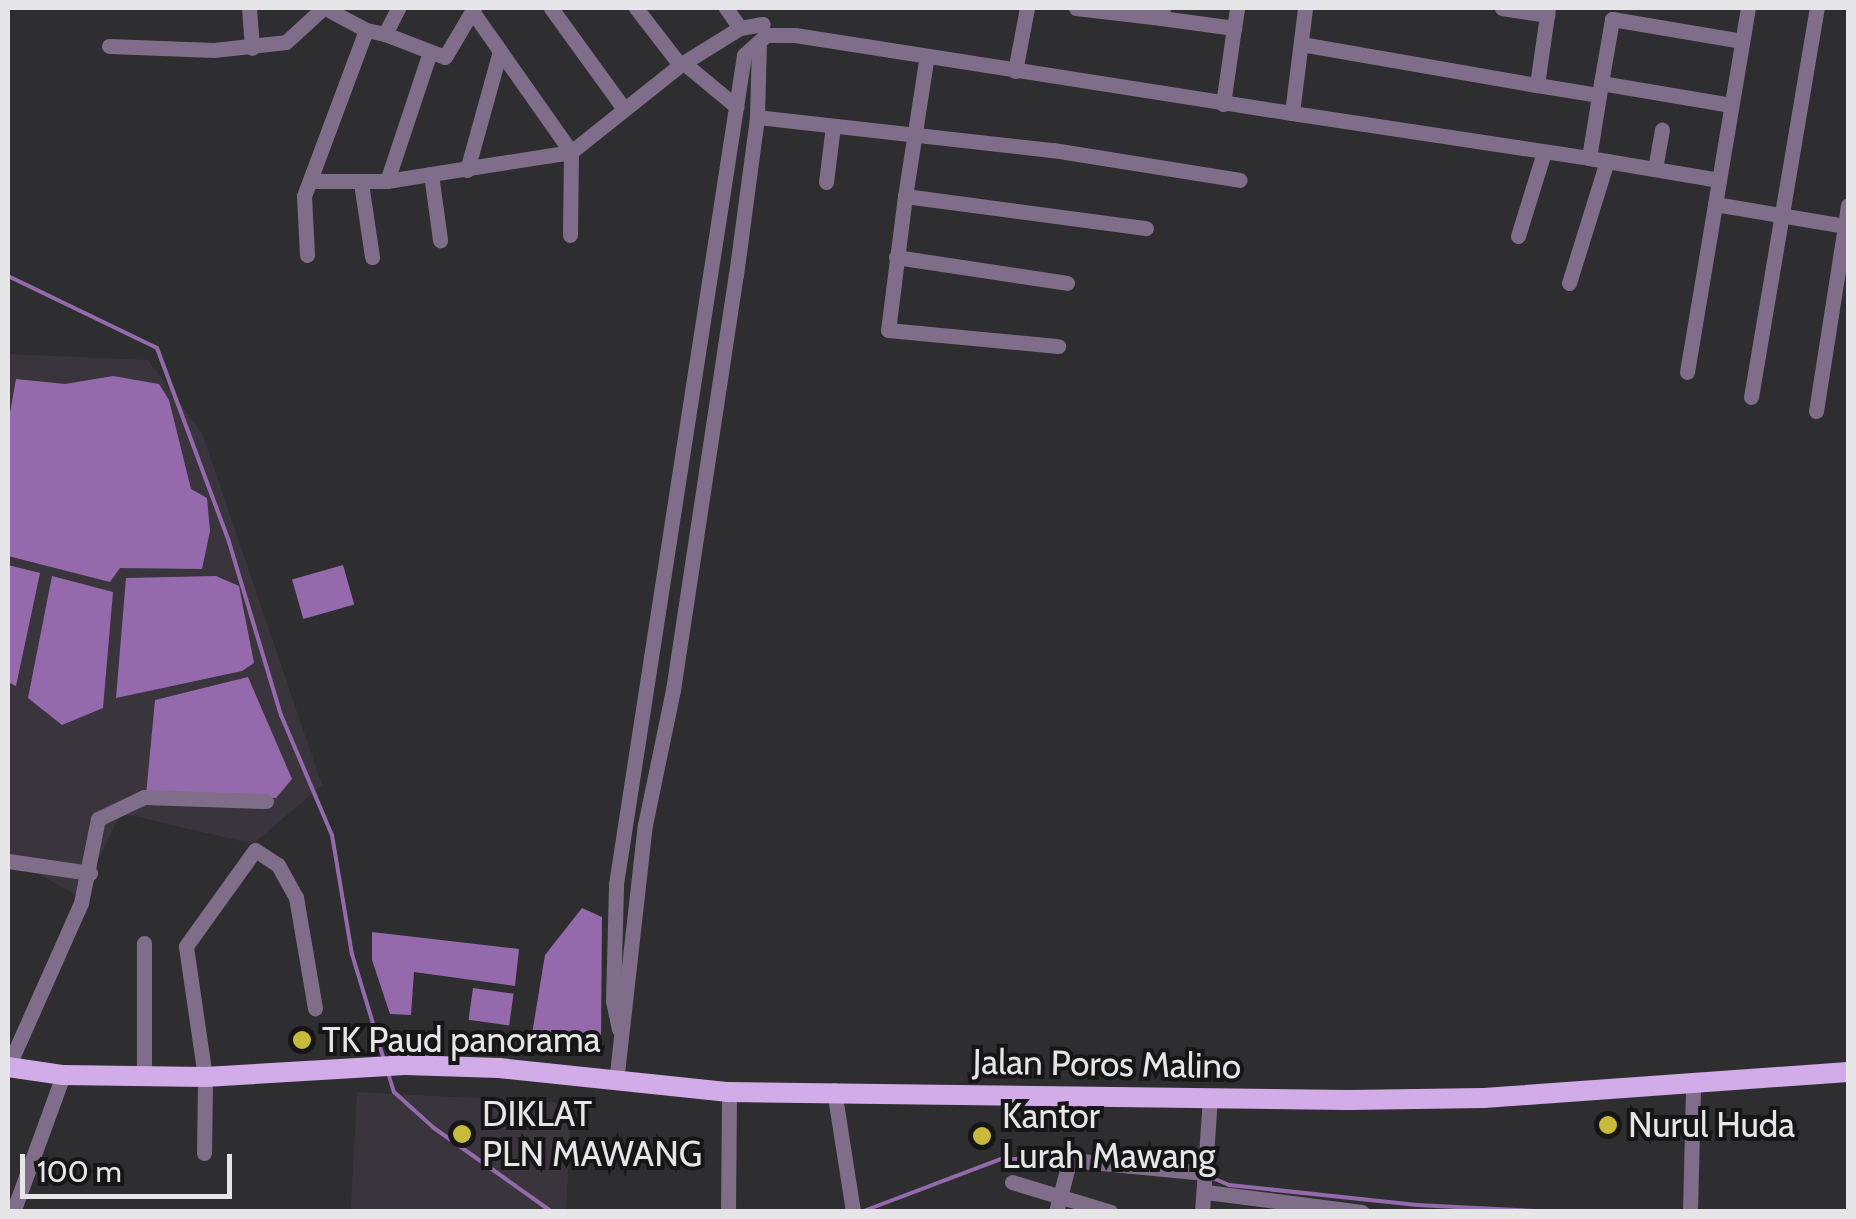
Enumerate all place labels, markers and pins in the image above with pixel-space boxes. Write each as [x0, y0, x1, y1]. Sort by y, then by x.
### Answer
place label: TK Paud panorama [322, 1019, 601, 1061]
marker: TK Paud panorama [291, 1029, 313, 1051]
place label: DIKLAT PLN MAWANG [482, 1093, 702, 1175]
place label: Kantor Lurah Mawang [1002, 1095, 1216, 1177]
place label: Nurul Huda [1628, 1104, 1795, 1146]
marker: Nurul Huda [1597, 1114, 1619, 1136]
marker: DIKLAT PLN MAWANG [451, 1123, 473, 1145]
marker: Kantor Lurah Mawang [971, 1125, 993, 1147]

